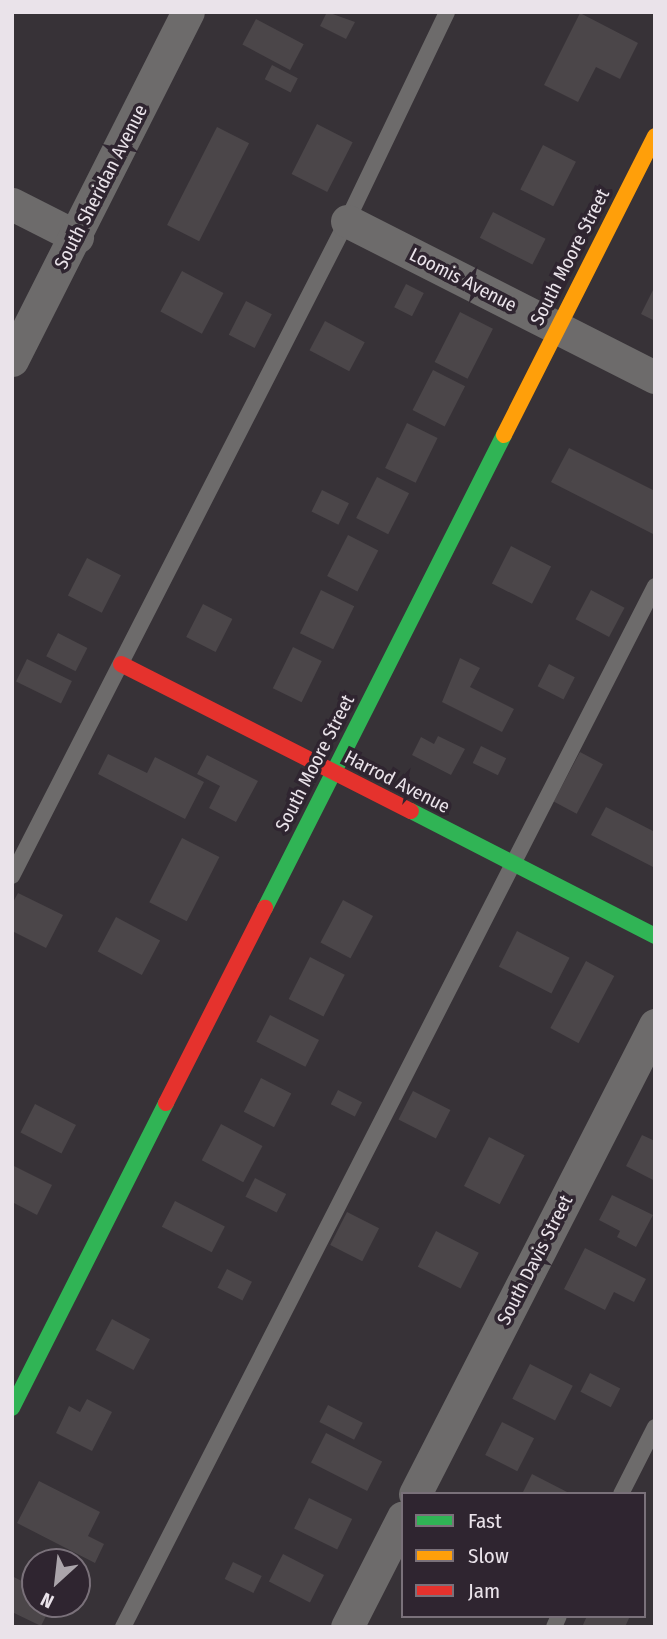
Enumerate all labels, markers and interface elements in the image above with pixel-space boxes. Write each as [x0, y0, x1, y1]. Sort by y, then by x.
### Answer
street label: South Sheridan Avenue [50, 101, 152, 273]
street label: South Moore Street [526, 185, 614, 329]
street label: Loomis Avenue [406, 243, 520, 317]
street label: South Moore Street [271, 691, 359, 835]
street label: Harrod Avenue [340, 746, 454, 818]
street label: South Davis Street [493, 1191, 577, 1329]
legend [401, 1492, 646, 1618]
text: Fast [468, 1508, 502, 1534]
text: Slow [468, 1543, 509, 1569]
north arrow [21, 1548, 91, 1618]
text: Jam [468, 1578, 500, 1604]
text: N [37, 1588, 57, 1613]

